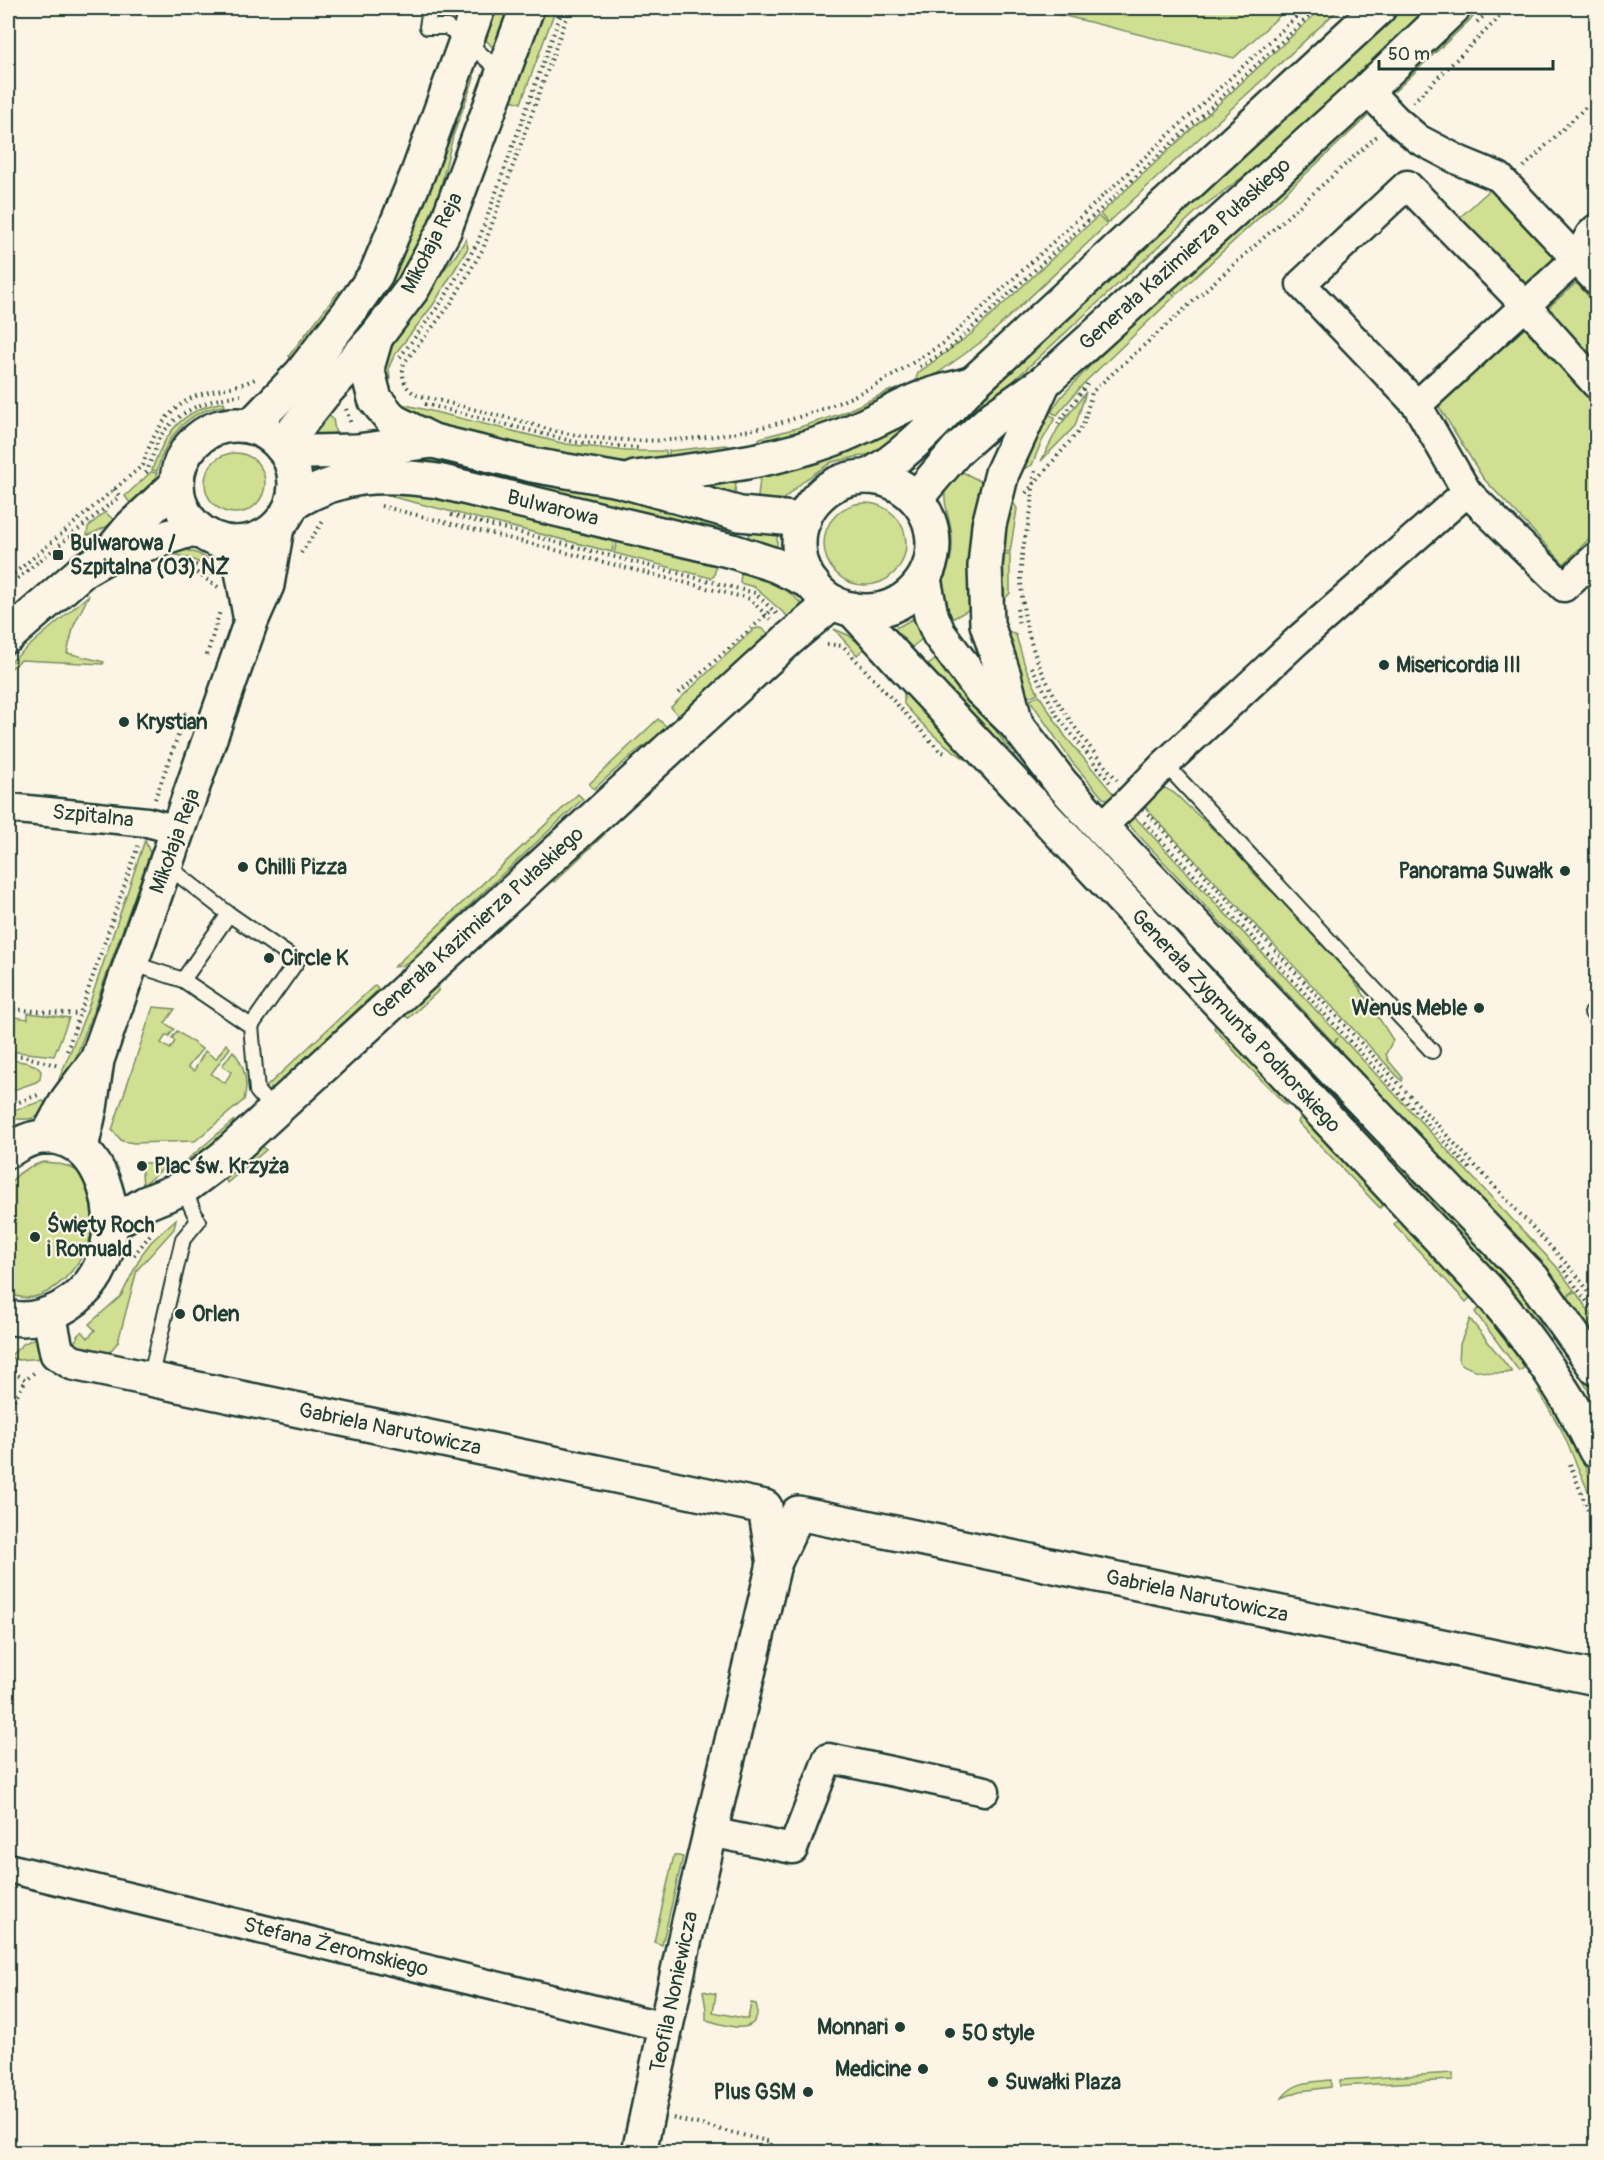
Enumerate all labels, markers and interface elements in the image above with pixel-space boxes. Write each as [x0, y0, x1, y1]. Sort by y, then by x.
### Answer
scale bar [1379, 33, 1553, 71]
text: 50 m [1388, 43, 1430, 66]
street label: Generała Kazimierza Pułaskiego [1073, 152, 1297, 356]
street label: Mikołaja Reja [395, 188, 469, 298]
street label: Bulwarowa [504, 484, 602, 532]
place label: Bulwarowa / Szpitalna (03) NŻ [70, 530, 230, 581]
marker: Bulwarowa / Szpitalna (03) NŻ [51, 548, 65, 562]
place label: Misericordia III [1396, 652, 1521, 679]
marker: Misericordia III [1377, 658, 1391, 672]
place label: Krystian [136, 709, 208, 736]
marker: Krystian [117, 715, 131, 729]
street label: Mikołaja Reja [143, 785, 207, 897]
street label: Szpitalna [51, 798, 135, 834]
street label: Generała Kazimierza Pułaskiego [366, 821, 590, 1025]
place label: Chilli Pizza [255, 854, 347, 881]
place label: Panorama Suwałk [1399, 858, 1553, 885]
marker: Chilli Pizza [236, 860, 250, 874]
marker: Panorama Suwałk [1558, 864, 1572, 878]
street label: Generała Zygmunta Podhorskiego [1125, 903, 1347, 1139]
place label: Circle K [281, 945, 349, 972]
marker: Circle K [262, 951, 276, 965]
place label: Wenus Meble [1352, 995, 1468, 1022]
marker: Wenus Meble [1472, 1001, 1486, 1015]
place label: Plac św. Krzyża [154, 1153, 289, 1180]
marker: Plac św. Krzyża [135, 1159, 149, 1173]
place label: Święty Roch i Romuald [47, 1211, 155, 1263]
marker: Święty Roch i Romuald [28, 1230, 42, 1244]
place label: Orlen [192, 1301, 240, 1328]
marker: Orlen [173, 1307, 187, 1321]
street label: Gabriela Narutowicza [296, 1396, 484, 1462]
street label: Gabriela Narutowicza [1103, 1563, 1291, 1629]
street label: Teofila Noniewicza [644, 1909, 704, 2075]
street label: Stefana Żeromskiego [241, 1911, 431, 1983]
place label: Monnari [817, 2014, 888, 2041]
marker: Monnari [893, 2020, 907, 2034]
place label: 50 style [962, 2020, 1035, 2047]
marker: 50 style [943, 2026, 957, 2040]
place label: Medicine [835, 2056, 912, 2083]
marker: Medicine [916, 2062, 930, 2076]
place label: Suwałki Plaza [1005, 2069, 1121, 2096]
marker: Suwałki Plaza [986, 2075, 1000, 2089]
place label: Plus GSM [714, 2079, 796, 2106]
marker: Plus GSM [801, 2085, 815, 2099]

